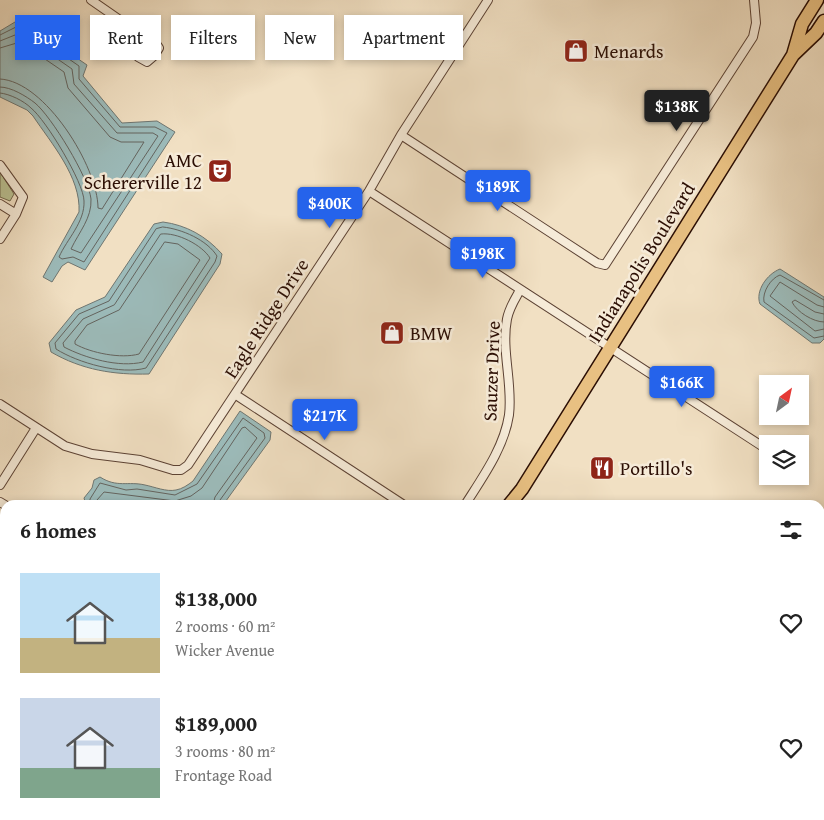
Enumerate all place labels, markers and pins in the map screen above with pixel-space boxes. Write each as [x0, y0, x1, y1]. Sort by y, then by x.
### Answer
place label: Menards [594, 37, 663, 65]
shop icon: Menards [563, 38, 589, 64]
pin: $138K [642, 90, 712, 132]
place label: AMC Schererville 12 [84, 146, 202, 196]
theatre icon: AMC Schererville 12 [207, 158, 233, 184]
pin: $189K [463, 170, 533, 212]
pin: $400K [295, 186, 365, 229]
pin: $198K [448, 236, 518, 279]
place label: BMW [410, 319, 453, 347]
shop icon: BMW [379, 320, 405, 346]
pin: $166K [647, 366, 717, 408]
pin: $217K [290, 398, 360, 441]
place label: Portillo's [620, 454, 693, 482]
restaurant icon: Portillo's [589, 455, 615, 481]

